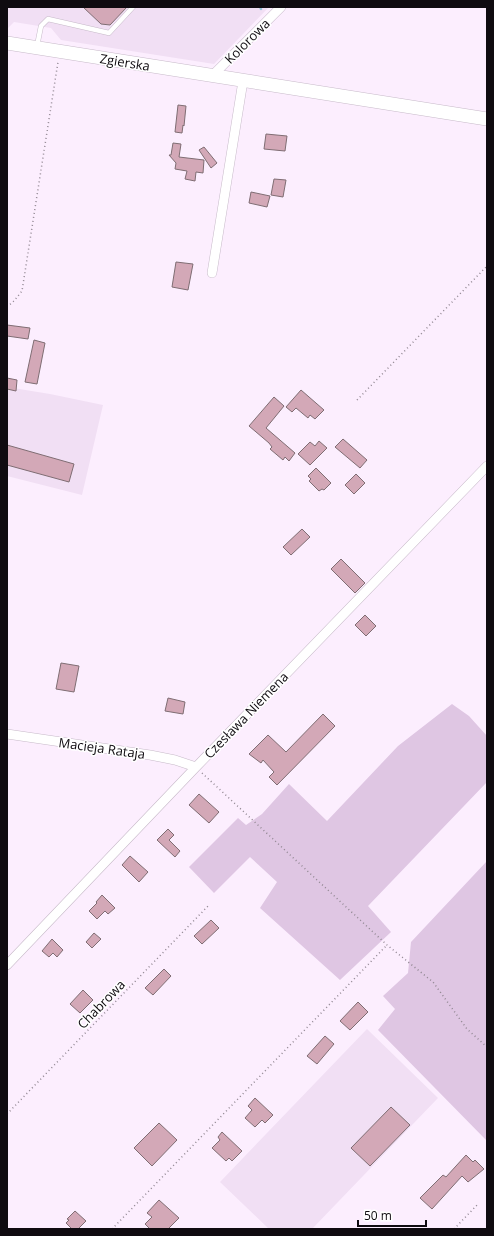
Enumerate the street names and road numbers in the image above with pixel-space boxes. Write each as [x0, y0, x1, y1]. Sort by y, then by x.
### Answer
street label: Kolorowa [220, 14, 274, 68]
street label: Zgierska [99, 49, 151, 75]
street label: Czesława Niemena [200, 668, 292, 762]
street label: Macieja Rataja [58, 733, 146, 763]
street label: Chabrowa [73, 976, 129, 1032]

